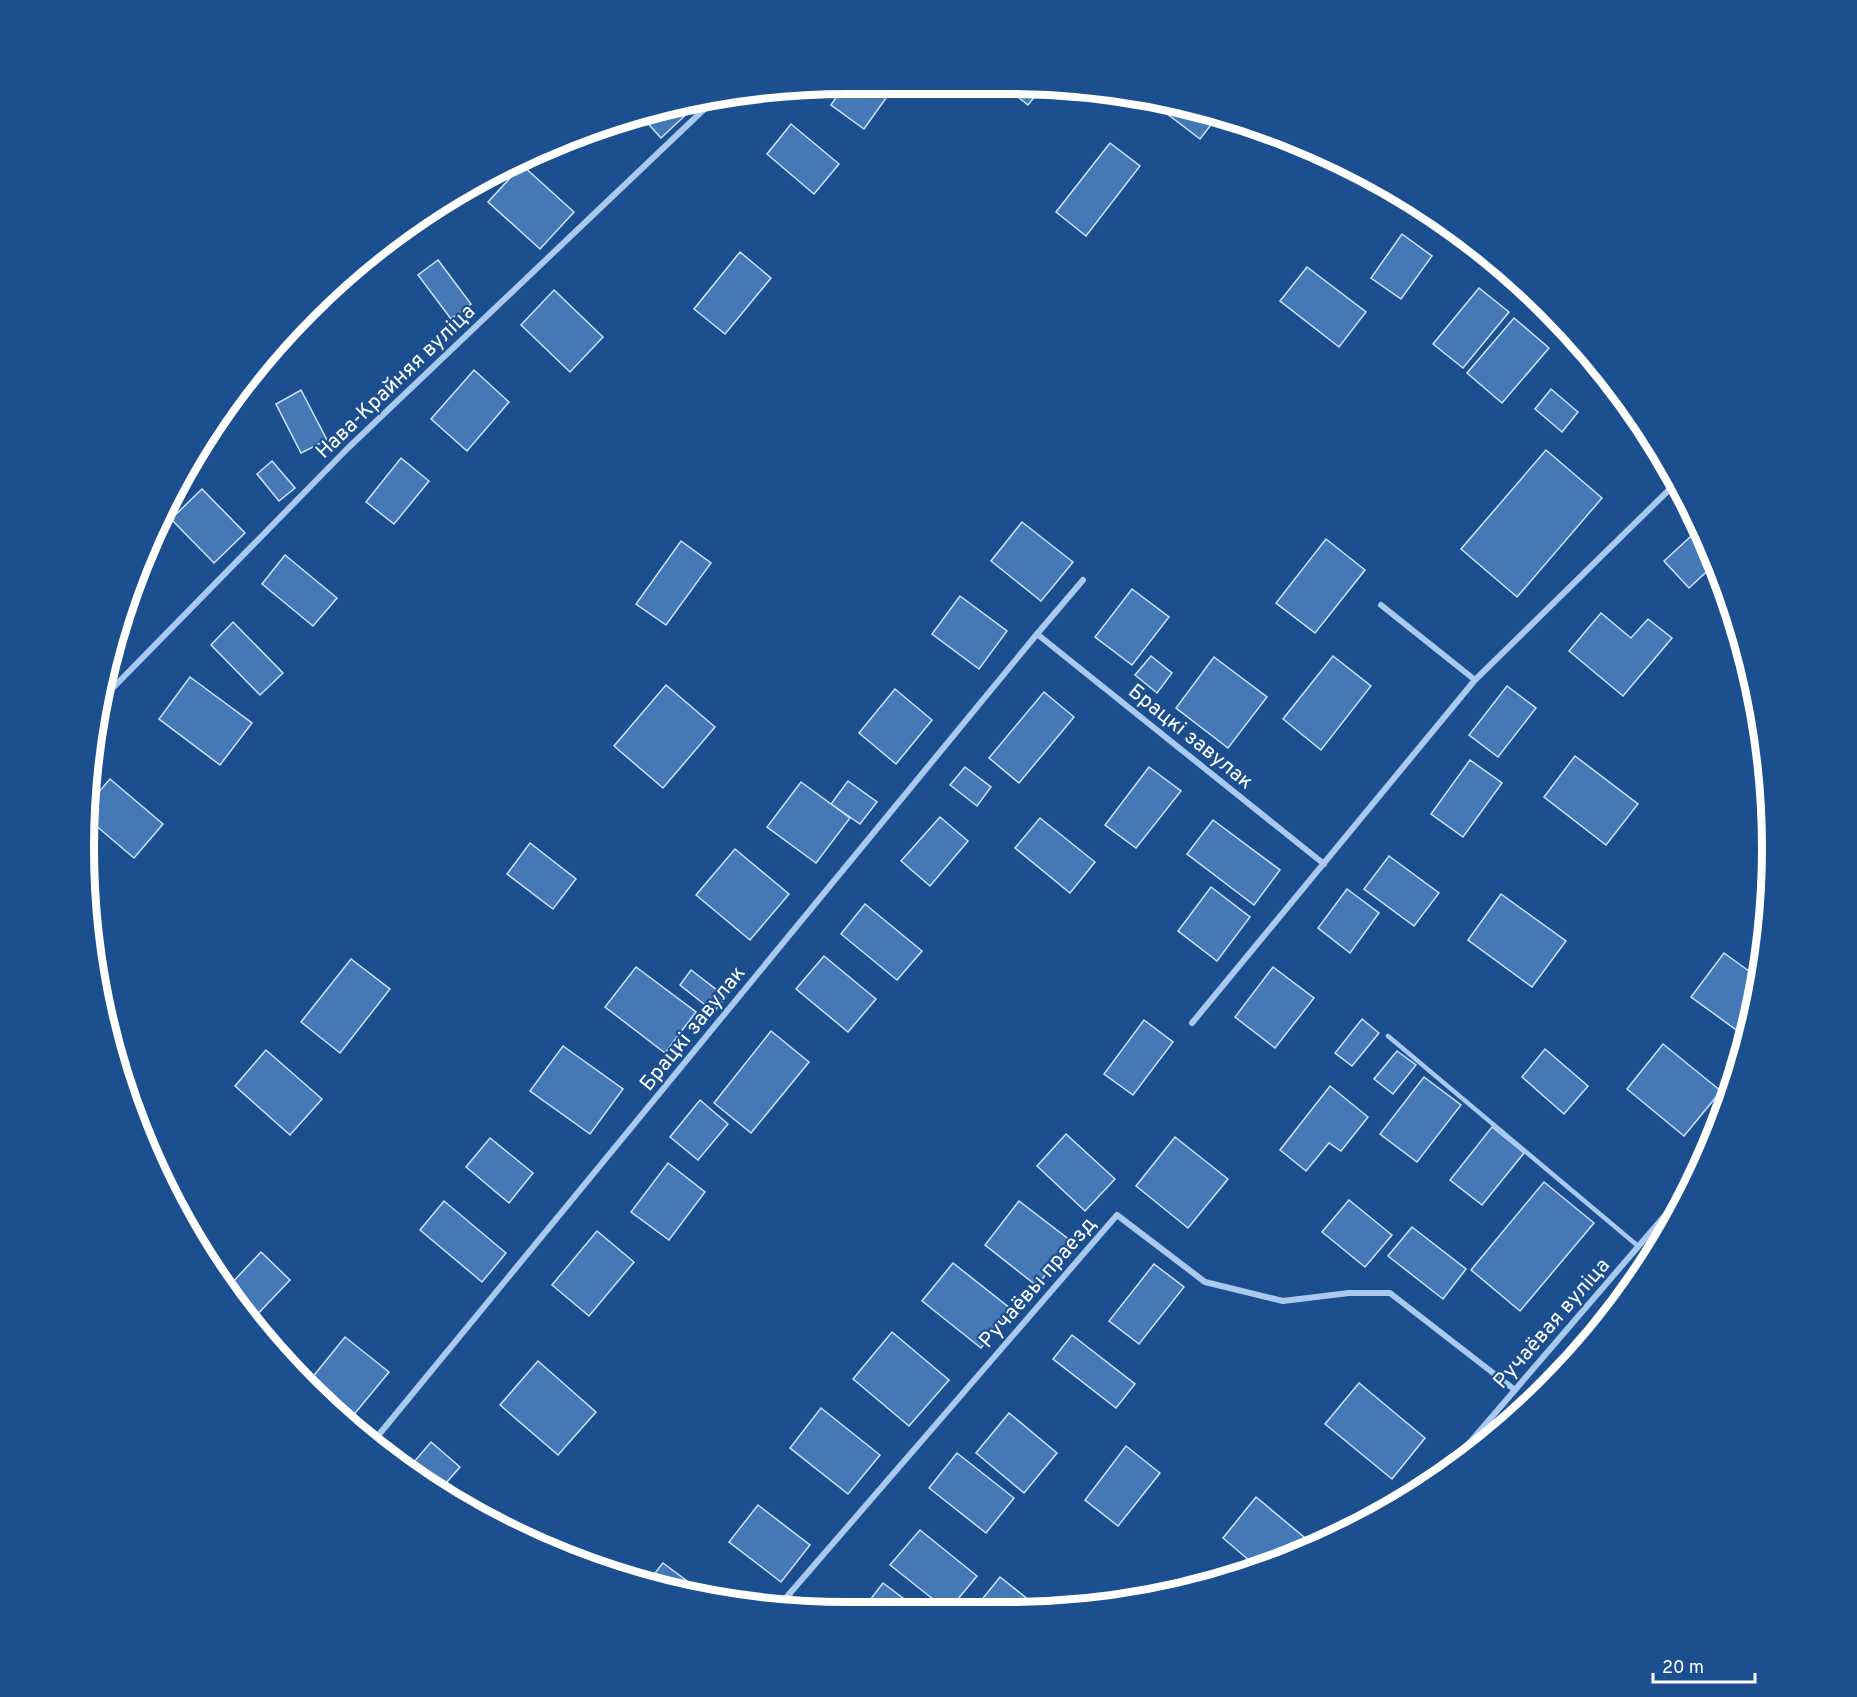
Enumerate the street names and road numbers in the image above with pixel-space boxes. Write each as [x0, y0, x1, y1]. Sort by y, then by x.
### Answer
street label: Нава-Крайняя вуліца [311, 299, 481, 465]
street label: Брацкі завулак [1122, 678, 1258, 796]
street label: Брацкі завулак [634, 961, 752, 1097]
street label: Ручаёвы праезд [974, 1212, 1103, 1354]
street label: Ручаёвая вуліца [1488, 1253, 1616, 1395]

